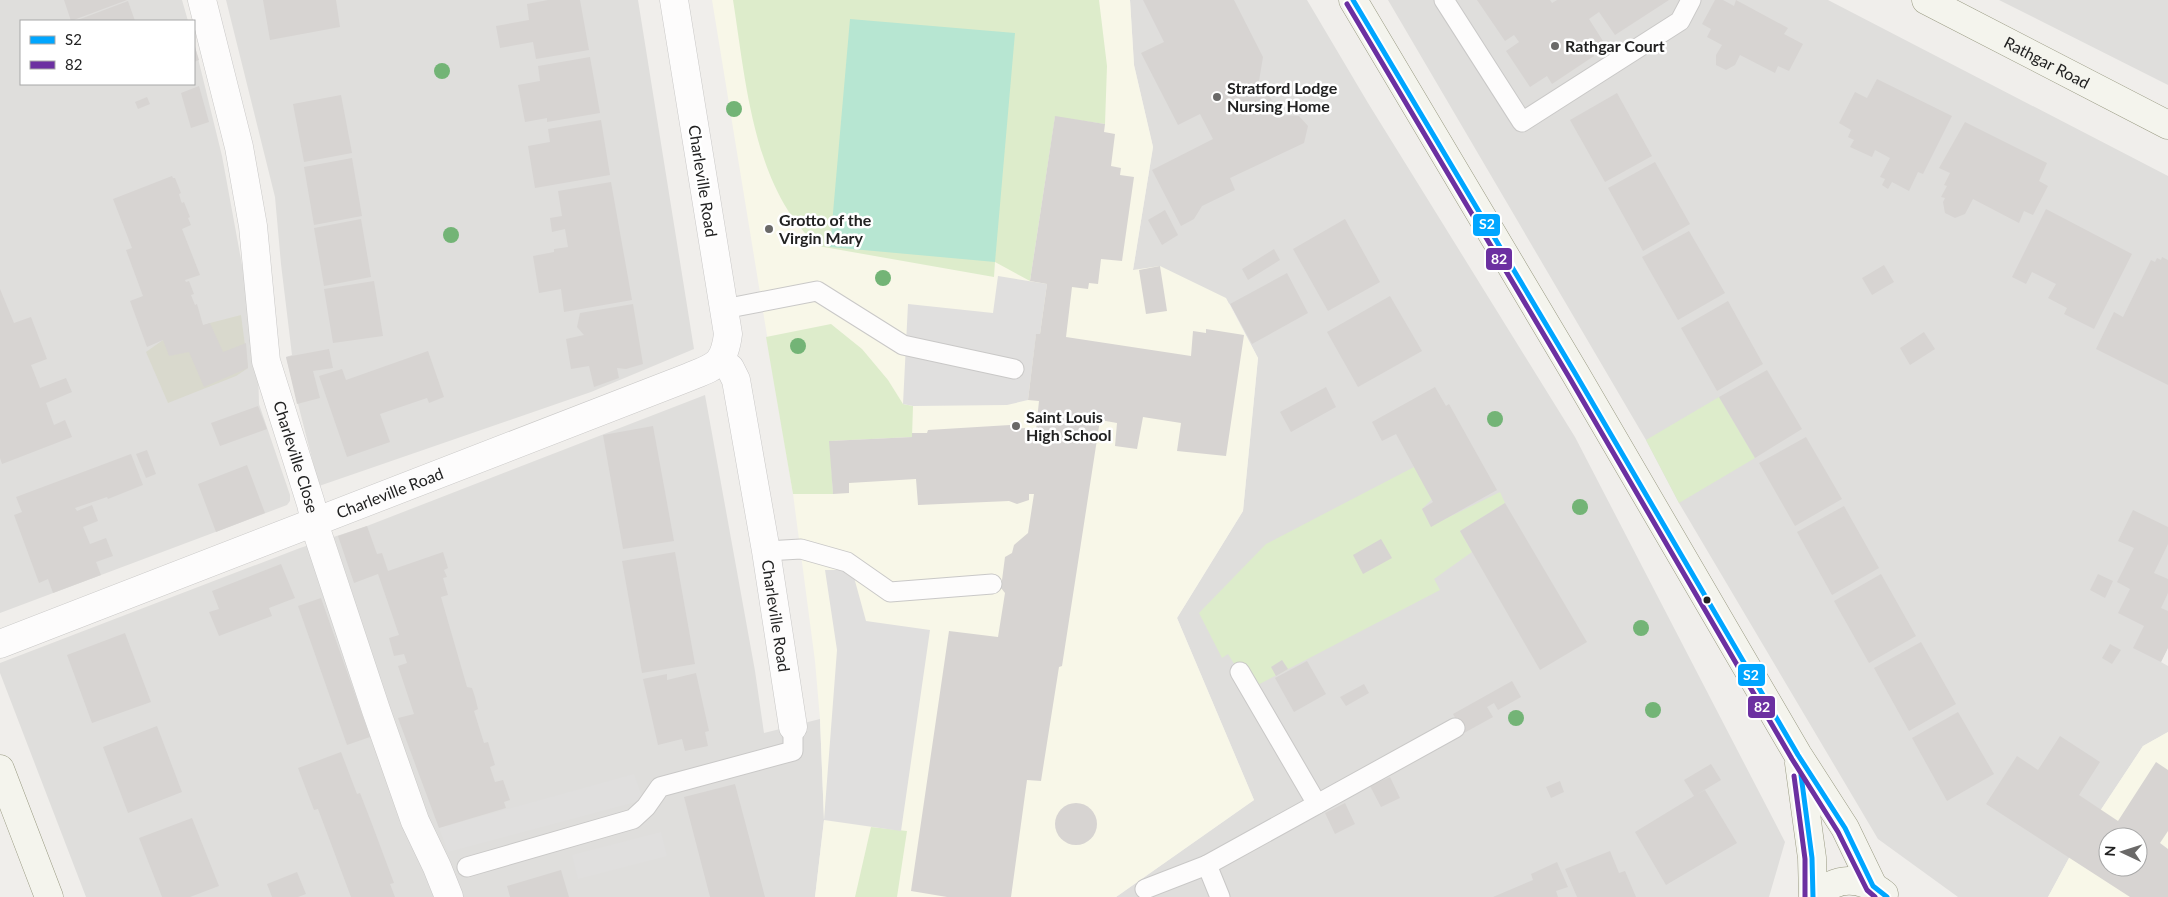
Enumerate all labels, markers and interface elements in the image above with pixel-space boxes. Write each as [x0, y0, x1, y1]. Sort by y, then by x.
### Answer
legend [20, 20, 195, 85]
text: S2 [65, 30, 82, 48]
street label: Rathgar Road [2001, 32, 2093, 92]
place label: Rathgar Court [1565, 36, 1665, 55]
marker: Rathgar Court [1549, 40, 1561, 52]
text: 82 [65, 55, 82, 73]
place label: Stratford Lodge Nursing Home [1227, 78, 1338, 115]
marker: Stratford Lodge Nursing Home [1211, 91, 1223, 103]
street label: Charleville Road [685, 124, 722, 238]
place label: Grotto of the Virgin Mary [778, 210, 872, 247]
line badge: S2 [1472, 213, 1501, 237]
text: S2 [1479, 215, 1495, 232]
marker: Grotto of the Virgin Mary [763, 223, 775, 235]
line badge: 82 [1485, 247, 1513, 271]
text: 82 [1491, 250, 1507, 267]
street label: Charleville Close [270, 398, 323, 515]
place label: Saint Louis High School [1026, 407, 1112, 444]
marker: Saint Louis High School [1010, 420, 1022, 432]
street label: Charleville Road [333, 463, 446, 522]
street label: Charleville Road [758, 558, 794, 673]
unlabelled marker [1702, 595, 1712, 605]
line badge: S2 [1737, 663, 1766, 687]
text: S2 [1743, 666, 1759, 683]
line badge: 82 [1747, 695, 1776, 719]
text: 82 [1754, 698, 1770, 715]
north arrow [2098, 827, 2148, 877]
text: N [2101, 845, 2118, 857]

